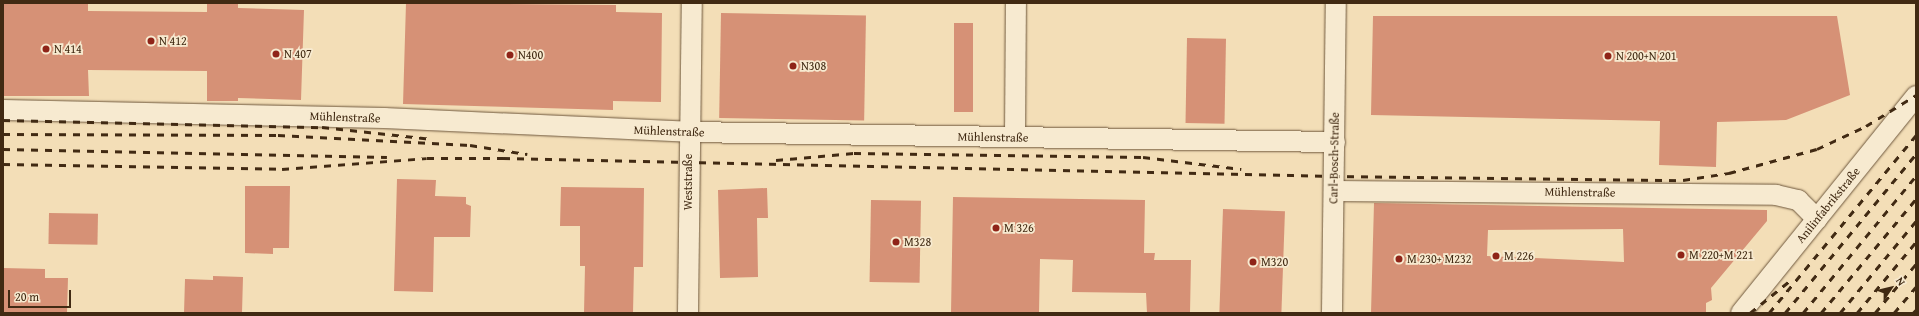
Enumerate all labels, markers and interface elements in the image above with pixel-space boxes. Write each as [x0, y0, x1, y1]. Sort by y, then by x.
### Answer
place label: N 412 [159, 34, 187, 48]
marker: N 412 [146, 36, 156, 46]
place label: N 414 [54, 42, 82, 56]
marker: N 414 [41, 44, 51, 54]
place label: N 407 [284, 47, 312, 61]
place label: N400 [518, 48, 543, 62]
marker: N 407 [271, 49, 281, 59]
place label: N 200+N 201 [1616, 49, 1677, 63]
marker: N400 [505, 50, 515, 60]
marker: N 200+N 201 [1603, 51, 1613, 61]
place label: N308 [801, 59, 826, 73]
marker: N308 [788, 61, 798, 71]
street label: Mühlenstraße [309, 109, 381, 125]
street label: Carl-Bosch-Straße [1326, 112, 1342, 204]
street label: Mühlenstraße [633, 123, 705, 139]
street label: Mühlenstraße [957, 129, 1029, 145]
street label: Weststraße [681, 154, 695, 210]
street label: Anilinfabrikstraße [1793, 164, 1863, 246]
street label: Mühlenstraße [1544, 184, 1616, 200]
place label: M 326 [1004, 221, 1034, 235]
marker: M 326 [991, 223, 1001, 233]
place label: M328 [904, 235, 931, 249]
marker: M328 [891, 237, 901, 247]
place label: M 220+M 221 [1689, 248, 1754, 262]
place label: M 226 [1504, 249, 1534, 263]
marker: M 220+M 221 [1676, 250, 1686, 260]
marker: M 226 [1491, 251, 1501, 261]
place label: M 230+ M232 [1407, 252, 1472, 266]
marker: M 230+ M232 [1394, 254, 1404, 264]
place label: M320 [1261, 255, 1288, 269]
marker: M320 [1248, 257, 1258, 267]
north arrow [1871, 268, 1911, 308]
text: N [1892, 274, 1909, 289]
scale bar [10, 282, 73, 308]
text: 20 m [15, 288, 39, 305]

